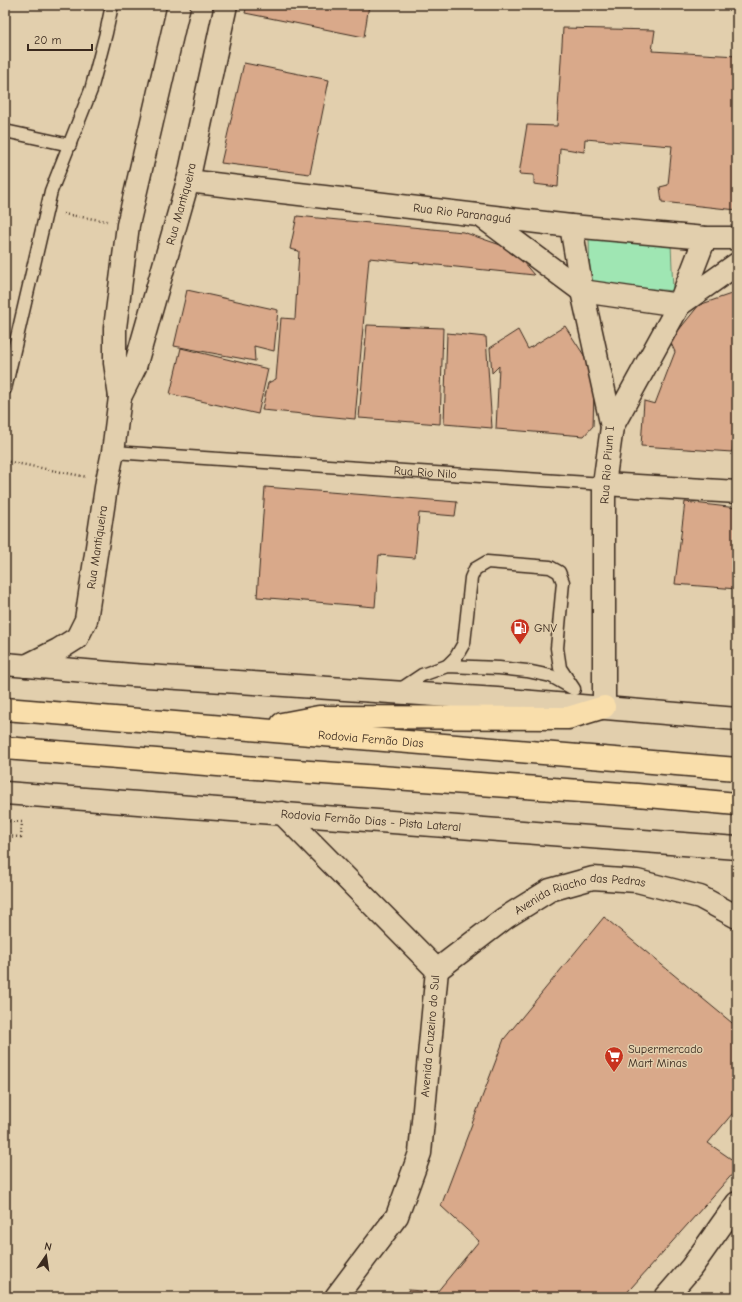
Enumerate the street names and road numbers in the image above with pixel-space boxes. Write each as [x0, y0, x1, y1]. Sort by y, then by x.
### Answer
street label: Rua Mantiqueira [163, 162, 199, 247]
street label: Rua Rio Paranaguá [412, 201, 512, 226]
street label: Rua Rio Pium I [597, 425, 617, 504]
street label: Rua Rio Nilo [393, 463, 457, 481]
street label: Rua Mantiqueira [84, 504, 110, 590]
street label: Rodovia Fernão Dias [318, 728, 424, 750]
street label: Rodovia Fernão Dias - Pista Lateral [280, 807, 462, 834]
street label: Avenida Riacho das Pedras [512, 871, 647, 918]
street label: Avenida Cruzeiro do Sul [418, 974, 442, 1098]

